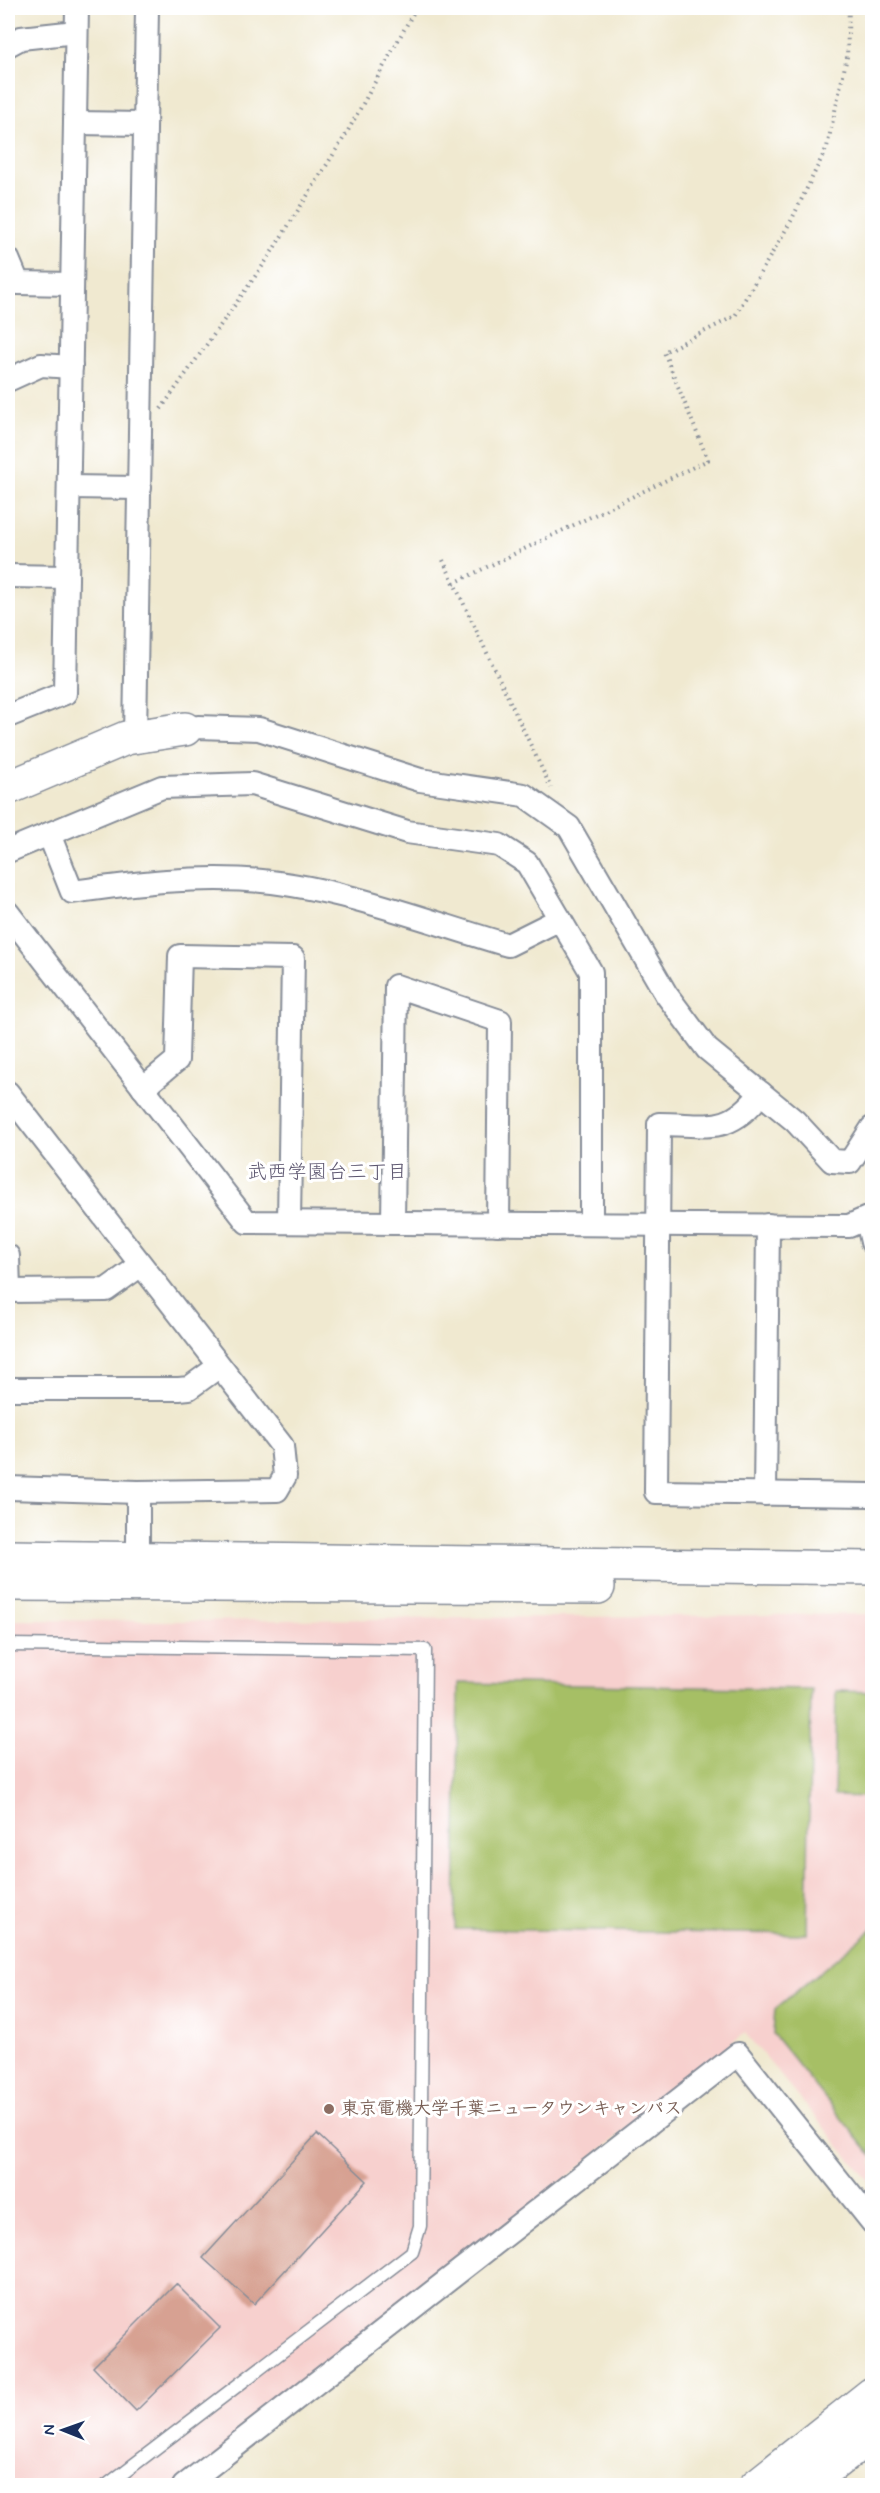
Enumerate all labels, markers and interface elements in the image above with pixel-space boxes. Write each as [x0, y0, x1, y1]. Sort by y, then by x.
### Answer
district label: 武西学園台三丁目 [247, 1159, 407, 1186]
place label: 東京電機大学千葉ニュータウンキャンパス [341, 2097, 682, 2121]
marker: 東京電機大学千葉ニュータウンキャンパス [322, 2102, 336, 2116]
north arrow [33, 2400, 93, 2460]
text: N [39, 2424, 60, 2435]

